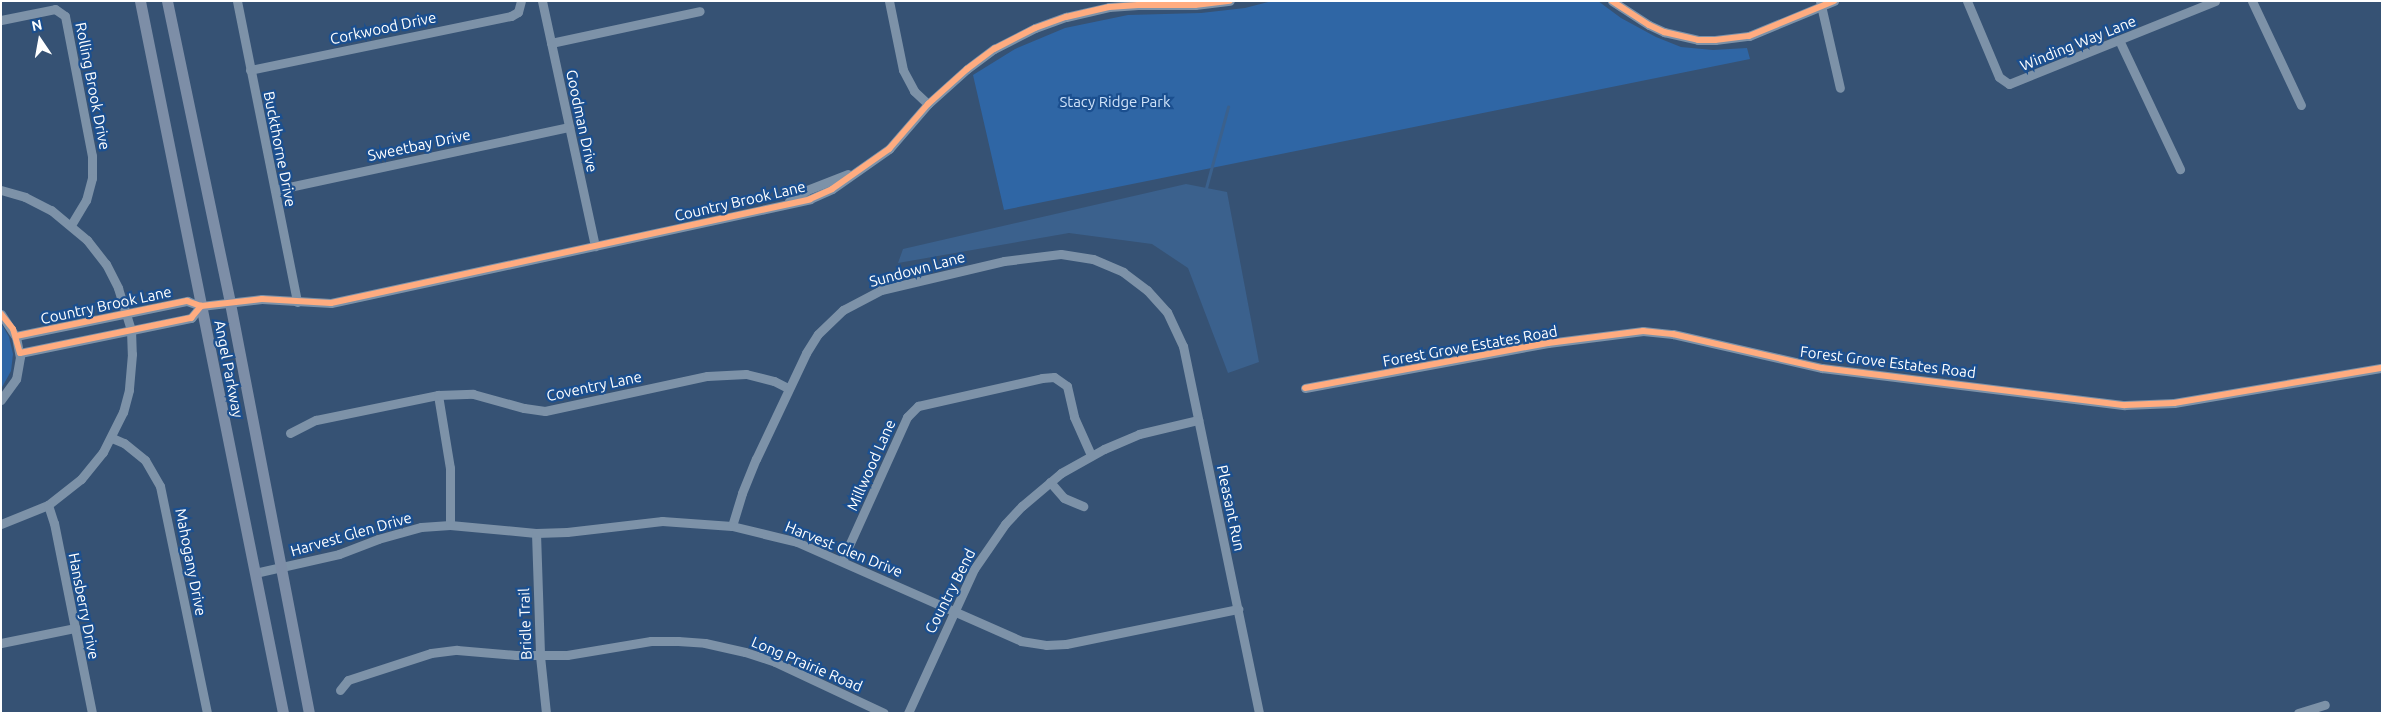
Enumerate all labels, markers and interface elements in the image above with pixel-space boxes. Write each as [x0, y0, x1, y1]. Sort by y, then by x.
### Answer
street label: Corkwood Drive [328, 8, 438, 48]
street label: Winding Way Lane [2017, 12, 2139, 74]
north arrow [15, 15, 65, 65]
text: N [30, 16, 44, 34]
street label: Rolling Brook Drive [72, 21, 114, 151]
street label: Goodman Drive [562, 68, 602, 174]
street label: Buckthorne Drive [260, 90, 300, 208]
park label: Stacy Ridge Park [1059, 93, 1171, 111]
street label: Sweetbay Drive [366, 125, 472, 165]
street label: Country Brook Lane [673, 177, 807, 225]
street label: Sundown Lane [867, 248, 967, 290]
street label: Country Brook Lane [39, 282, 173, 328]
street label: Angel Parkway [211, 319, 247, 419]
street label: Forest Grove Estates Road [1381, 322, 1559, 370]
street label: Forest Grove Estates Road [1799, 342, 1977, 382]
street label: Coventry Lane [545, 367, 643, 405]
street label: Millwood Lane [843, 417, 899, 513]
street label: Pleasant Run [1213, 463, 1249, 553]
street label: Mahogany Drive [172, 507, 210, 617]
street label: Harvest Glen Drive [288, 508, 414, 560]
street label: Harvest Glen Drive [783, 517, 905, 581]
street label: Country Bend [921, 546, 979, 636]
street label: Hansberry Drive [65, 551, 103, 661]
street label: Bridle Trail [515, 588, 535, 660]
street label: Long Prairie Road [749, 633, 865, 695]

